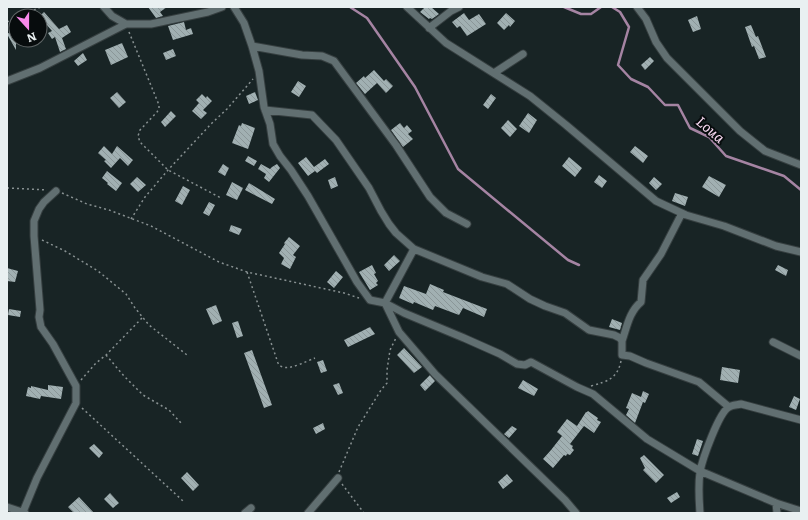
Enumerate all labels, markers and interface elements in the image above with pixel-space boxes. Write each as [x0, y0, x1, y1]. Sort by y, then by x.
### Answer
north arrow [8, 8, 48, 48]
text: N [25, 29, 39, 47]
water label: Loua [692, 111, 730, 147]

